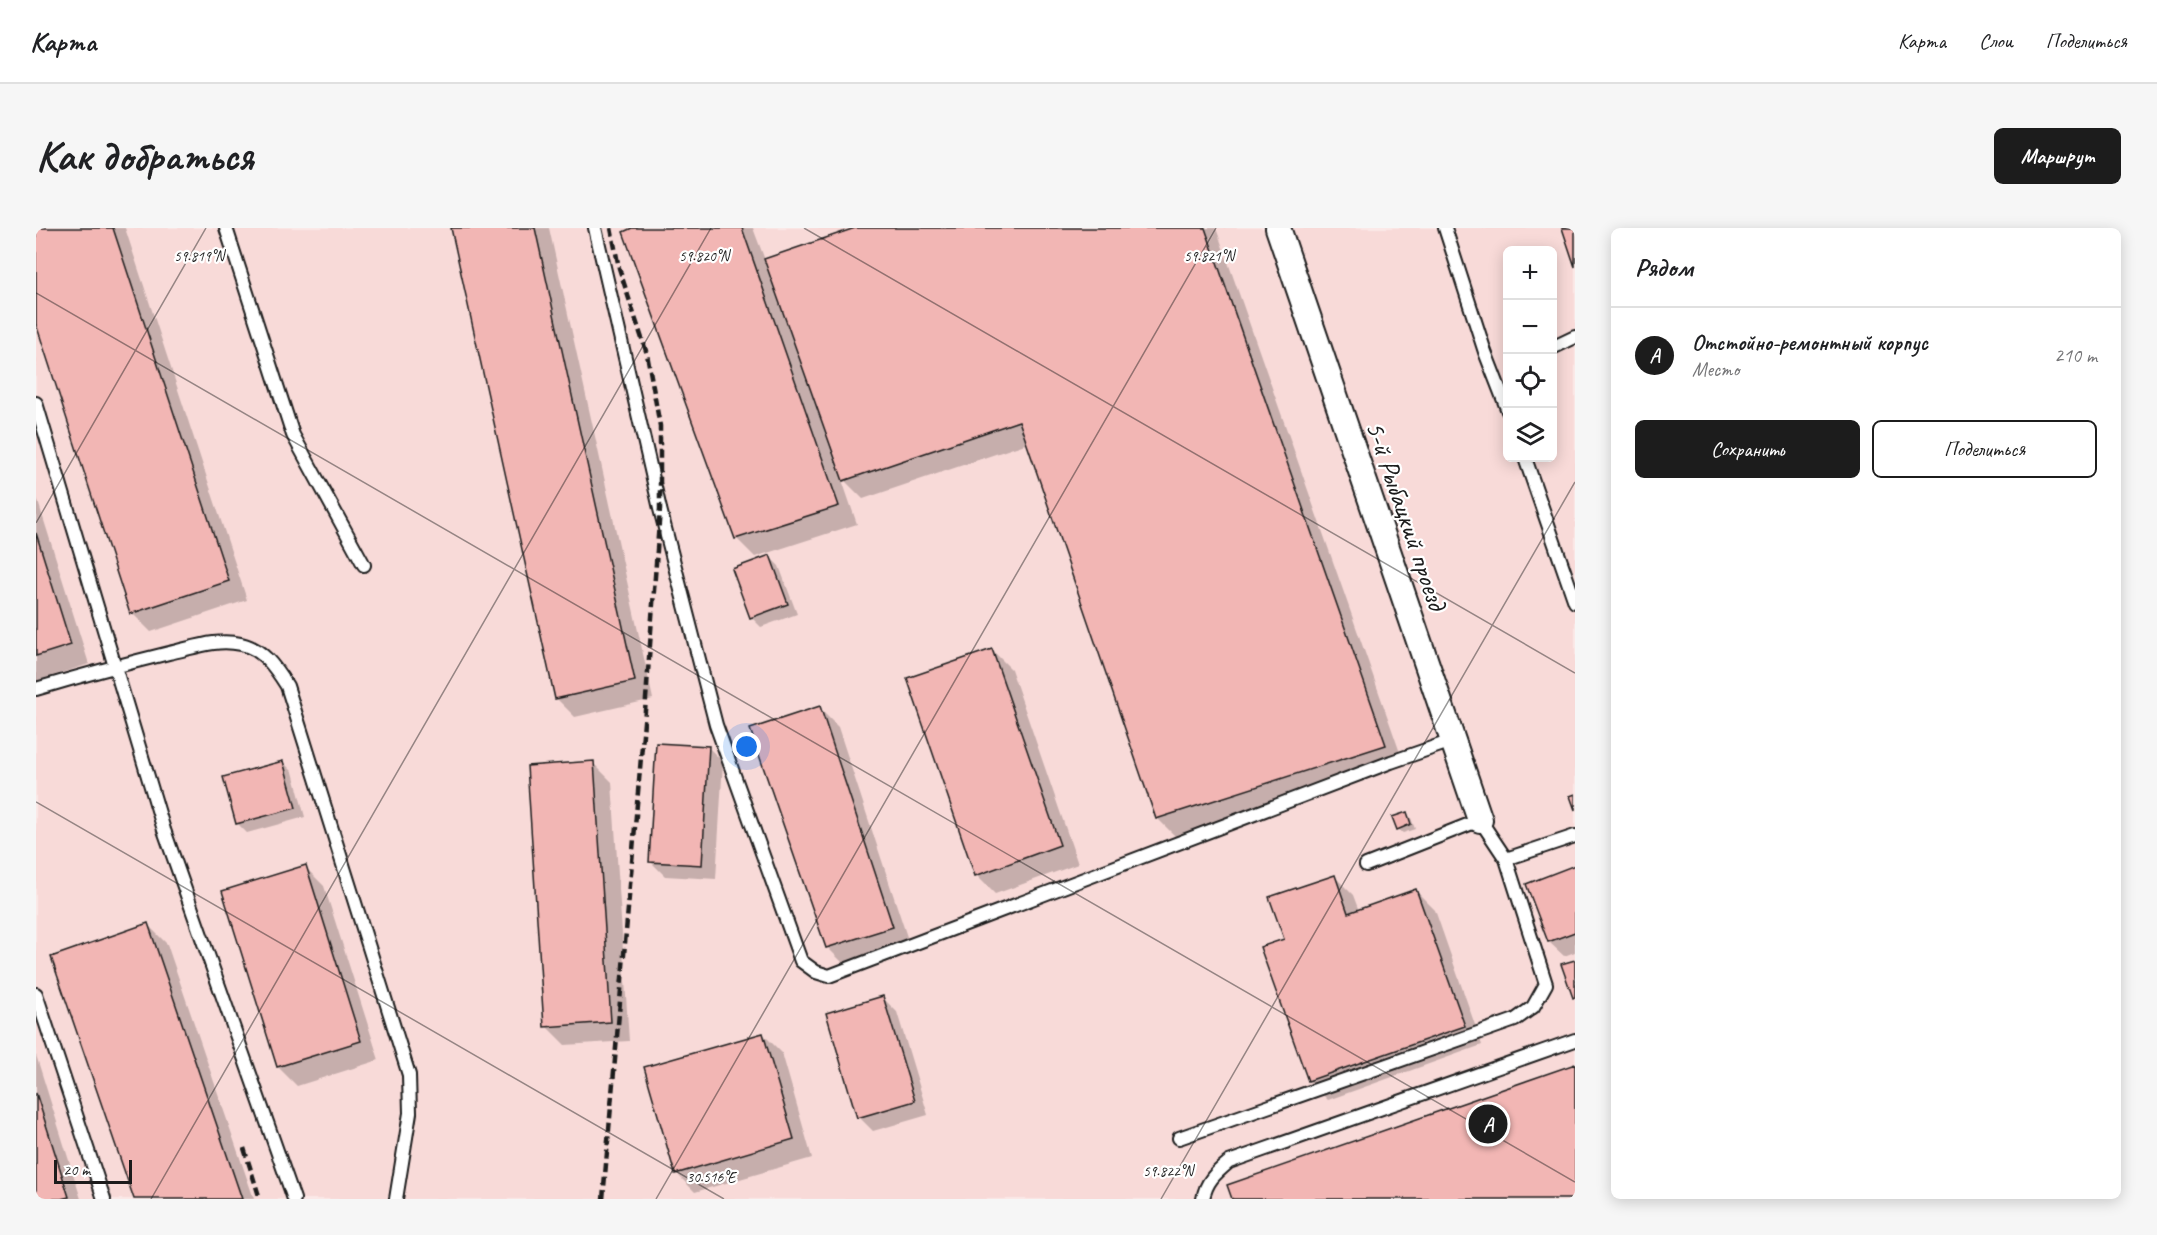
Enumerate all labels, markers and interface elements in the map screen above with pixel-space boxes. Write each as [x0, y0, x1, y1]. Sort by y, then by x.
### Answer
text: Карта [30, 24, 97, 59]
text: Карта [1898, 28, 1946, 54]
text: Слои [1979, 28, 2013, 54]
text: Поделиться [2046, 28, 2127, 54]
button: Маршрут [1994, 128, 2121, 184]
text: Как добраться [36, 130, 253, 183]
map controls [1503, 246, 1557, 462]
button: + [1503, 246, 1557, 300]
text: 59.819°N [174, 247, 227, 266]
text: 59.820°N [679, 247, 732, 266]
text: 59.821°N [1184, 247, 1237, 266]
text: Рядом [1635, 251, 1693, 284]
button: − [1503, 300, 1557, 354]
text: Отстойно-ремонтный корпус [1692, 329, 1928, 357]
text: A [1649, 343, 1660, 368]
text: 210 m [2054, 343, 2097, 368]
button: locate [1503, 354, 1557, 408]
text: Место [1692, 357, 1739, 382]
button: layers [1503, 408, 1557, 462]
street label: 5-й Рыбацкий проезд [1358, 416, 1456, 617]
button: Сохранить [1635, 420, 1860, 478]
button: Поделиться [1872, 420, 2097, 478]
your location [732, 732, 761, 761]
pin: A [1468, 1102, 1508, 1146]
scale bar [54, 1157, 132, 1184]
text: 20 m [63, 1160, 90, 1180]
text: 59.822°N [1143, 1162, 1196, 1181]
text: 30.516°E [687, 1168, 738, 1187]

